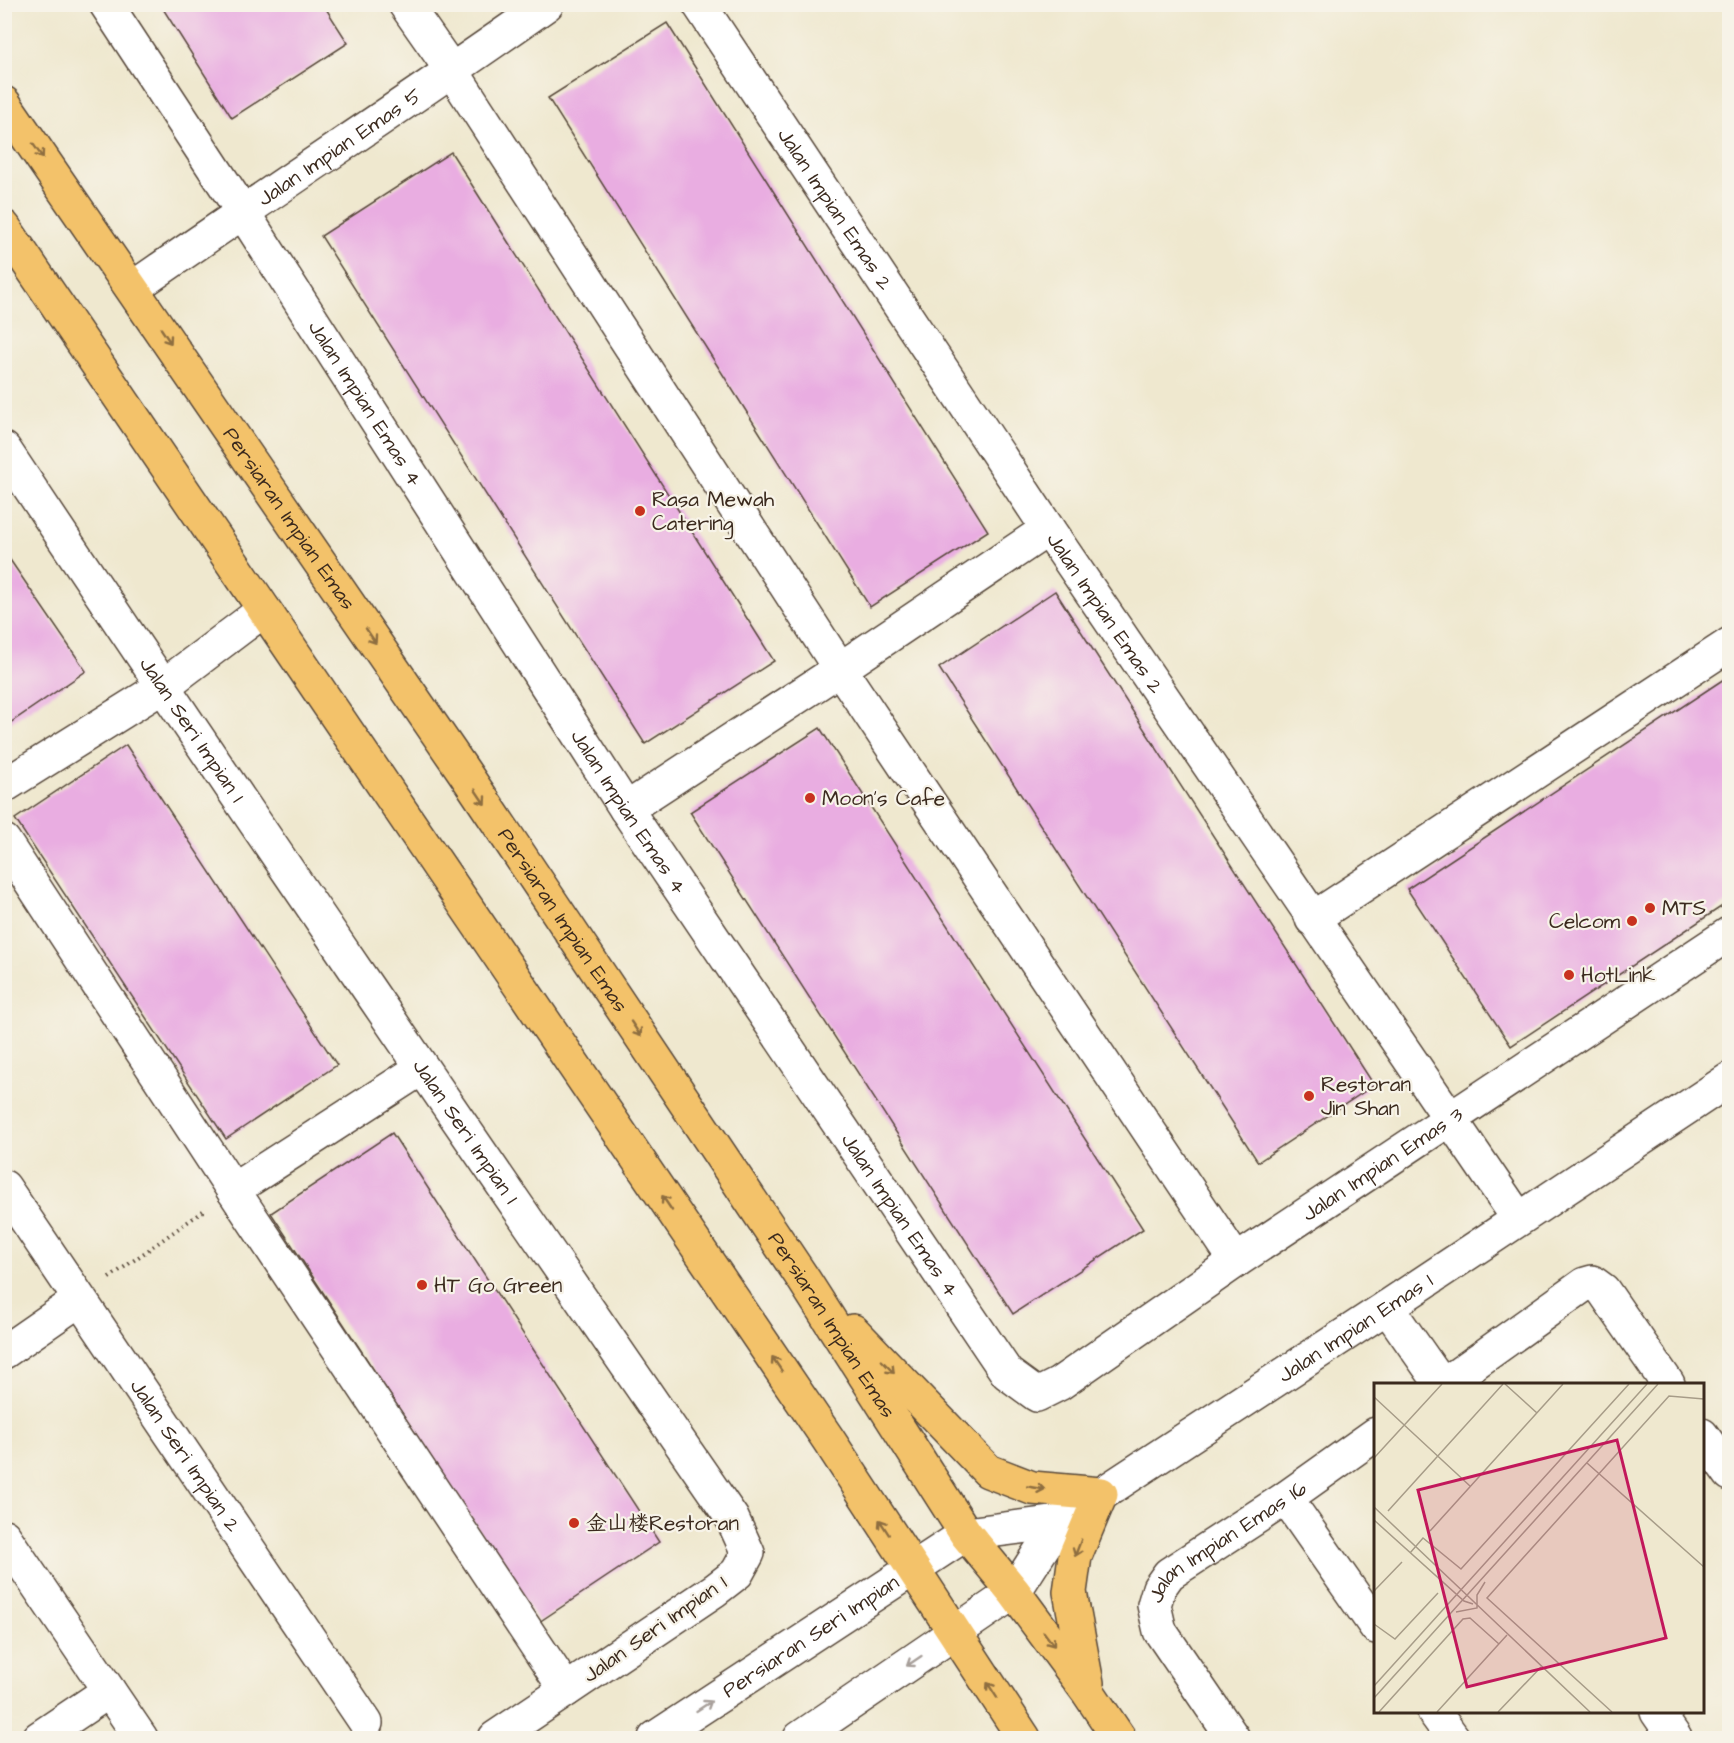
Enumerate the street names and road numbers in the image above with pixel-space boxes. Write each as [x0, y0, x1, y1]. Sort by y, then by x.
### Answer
street label: Jalan Impian Emas 5 [252, 81, 427, 213]
street label: Jalan Impian Emas 2 [771, 122, 900, 296]
street label: Jalan Impian Emas 4 [301, 315, 429, 492]
street label: Persiaran Impian Emas [216, 421, 363, 616]
street label: Jalan Impian Emas 2 [1040, 527, 1171, 699]
street label: Jalan Seri Impian 1 [133, 651, 252, 808]
street label: Jalan Impian Emas 4 [564, 724, 694, 899]
street label: Persiaran Impian Emas [491, 822, 635, 1018]
street label: Jalan Seri Impian 1 [406, 1053, 526, 1210]
street label: Jalan Impian Emas 3 [1296, 1100, 1469, 1228]
street label: Jalan Impian Emas 4 [834, 1127, 966, 1302]
street label: Persiaran Impian Emas [761, 1226, 903, 1423]
street label: Jalan Impian Emas 1 [1272, 1266, 1439, 1389]
street label: Jalan Seri Impian 2 [123, 1373, 247, 1538]
street label: Jalan Impian Emas 16 [1141, 1473, 1312, 1606]
street label: Persiaran Seri Impian [717, 1567, 904, 1705]
street label: Jalan Seri Impian 1 [577, 1568, 734, 1690]

